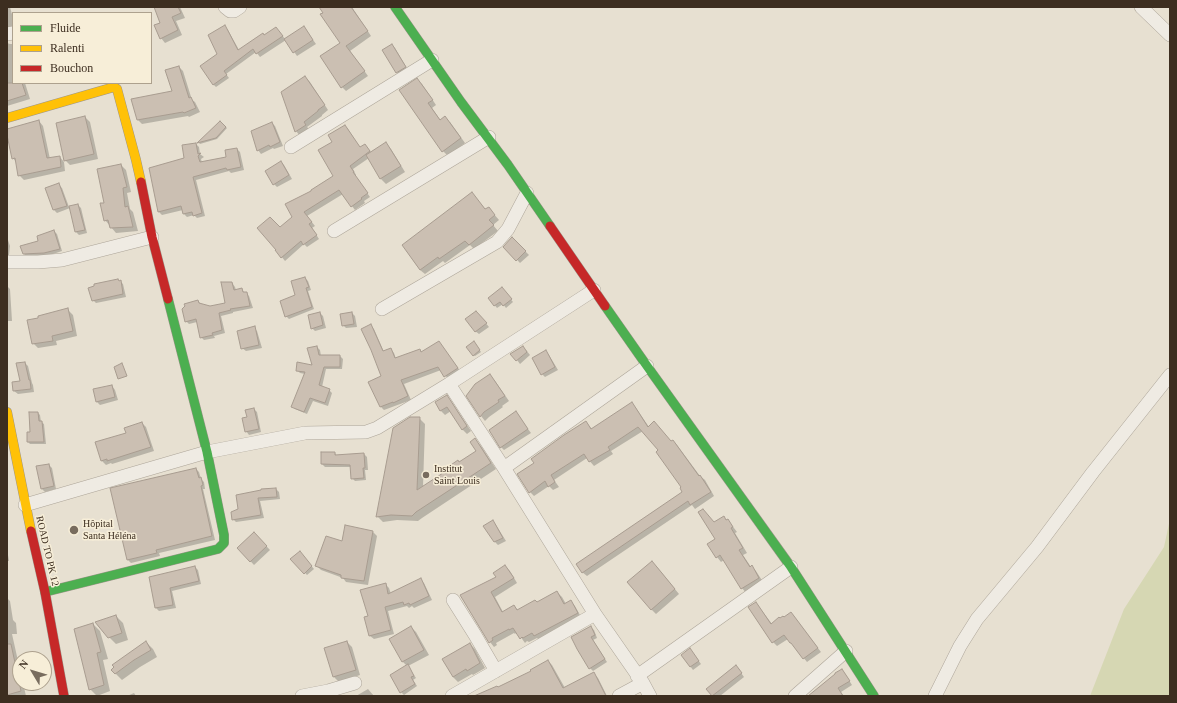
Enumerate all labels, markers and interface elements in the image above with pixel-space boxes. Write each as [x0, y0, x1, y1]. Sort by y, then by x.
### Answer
legend [12, 12, 152, 84]
text: Fluide [50, 21, 81, 35]
text: Ralenti [50, 41, 85, 55]
text: Bouchon [50, 61, 93, 75]
place label: Institut Saint Louis [434, 463, 480, 486]
marker: Institut Saint Louis [421, 470, 431, 480]
street label: ROAD TO PK 12 [33, 515, 61, 587]
place label: Hôpital Santa Héléna [83, 518, 136, 542]
marker: Hôpital Santa Héléna [68, 524, 80, 536]
north arrow [12, 651, 52, 691]
text: N [16, 657, 31, 671]

